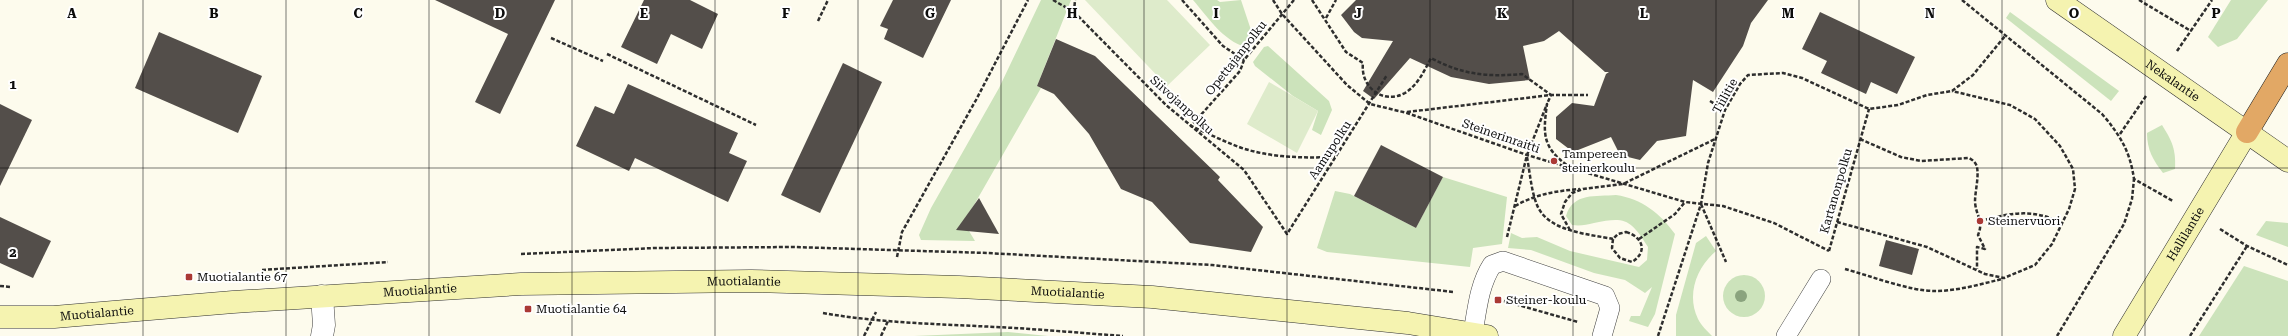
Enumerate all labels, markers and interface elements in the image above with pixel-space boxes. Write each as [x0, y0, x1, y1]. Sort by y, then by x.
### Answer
text: A [67, 6, 77, 21]
text: B [209, 6, 219, 21]
text: C [353, 6, 363, 21]
text: D [495, 6, 505, 21]
text: E [640, 6, 648, 21]
text: F [782, 6, 790, 21]
text: G [925, 6, 935, 21]
text: H [1067, 6, 1078, 21]
text: I [1213, 6, 1219, 21]
text: J [1354, 6, 1362, 21]
text: K [1497, 6, 1508, 21]
text: L [1640, 6, 1648, 21]
text: M [1782, 6, 1795, 21]
text: N [1925, 6, 1935, 21]
text: O [2069, 6, 2080, 21]
text: P [2212, 6, 2221, 21]
street label: Opettajanpolku [1202, 17, 1270, 98]
street label: Nekalantie [2143, 57, 2203, 104]
street label: Siivojanpolku [1147, 73, 1217, 138]
street label: Tiilitie [1710, 76, 1741, 116]
text: 1 [9, 77, 17, 92]
street label: Steinerinraitti [1460, 116, 1542, 156]
street label: Aamupolku [1306, 118, 1354, 182]
street label: Kartanonpolku [1817, 146, 1855, 235]
place label: Tampereen steinerkoulu [1562, 147, 1636, 175]
marker: Tampereen steinerkoulu [1549, 156, 1559, 166]
street label: Hallilantie [2164, 204, 2207, 264]
place label: Steinervuori [1988, 214, 2061, 228]
marker: Steinervuori [1975, 216, 1985, 226]
text: 2 [9, 245, 17, 260]
place label: Muotialantie 67 [197, 270, 288, 284]
marker: Muotialantie 67 [184, 272, 194, 282]
street label: Muotialantie [707, 274, 781, 289]
street label: Muotialantie [383, 281, 458, 300]
street label: Muotialantie [1030, 284, 1105, 302]
place label: Steiner-koulu [1506, 293, 1587, 307]
marker: Steiner-koulu [1493, 295, 1503, 305]
place label: Muotialantie 64 [536, 302, 627, 316]
street label: Muotialantie [59, 303, 135, 323]
marker: Muotialantie 64 [523, 304, 533, 314]

